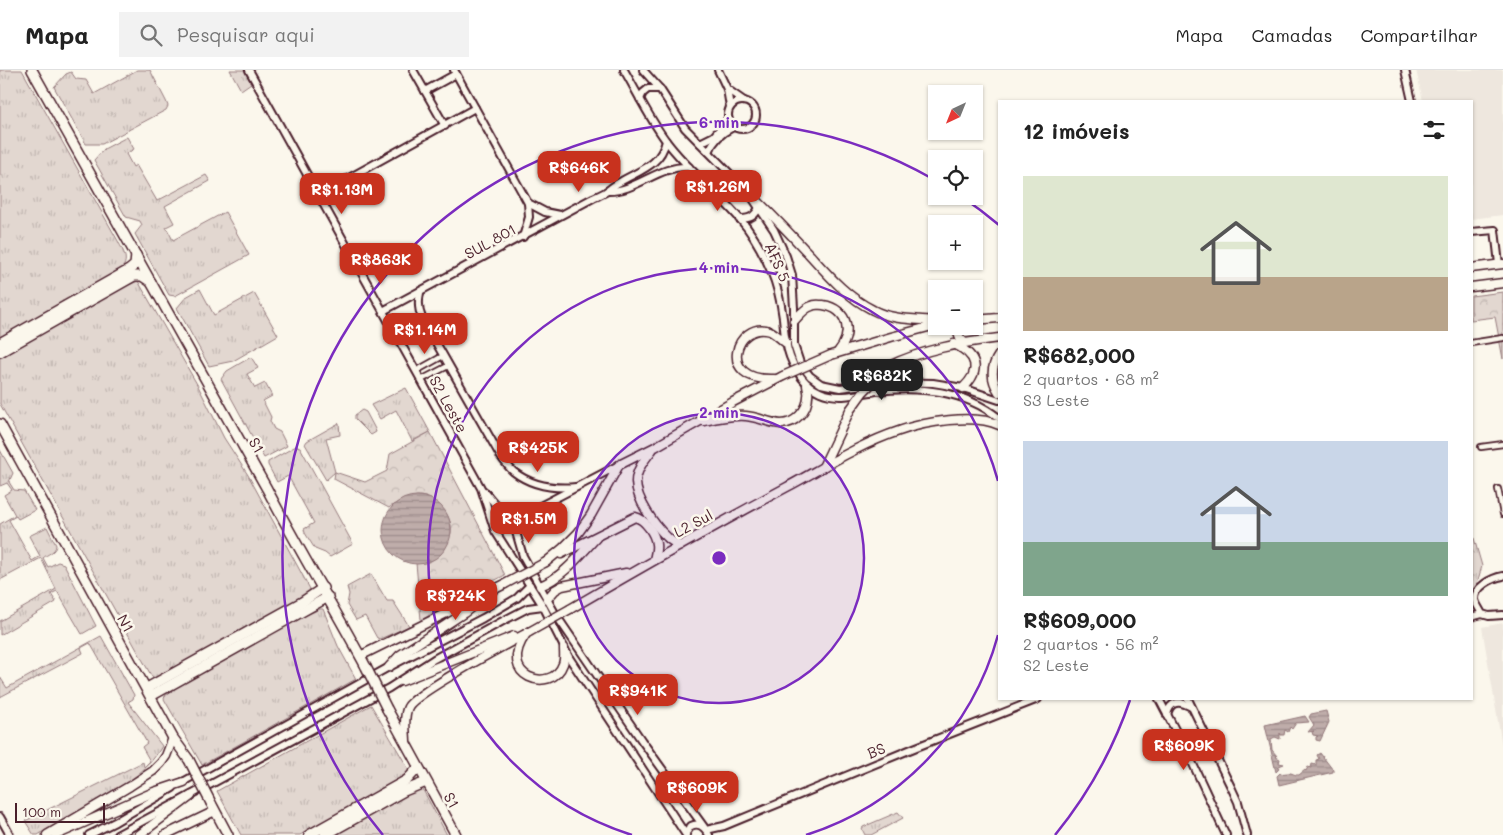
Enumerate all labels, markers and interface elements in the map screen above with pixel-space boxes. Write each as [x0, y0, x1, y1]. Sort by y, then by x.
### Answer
search box [119, 12, 469, 57]
text: Mapa [25, 19, 89, 50]
icon: search [137, 21, 165, 49]
text: Pesquisar aqui [177, 22, 315, 47]
text: Mapa [1176, 23, 1223, 47]
text: Camadas [1251, 23, 1332, 47]
text: Compartilhar [1360, 23, 1478, 47]
north arrow [928, 85, 982, 140]
map controls [928, 85, 983, 335]
text: 6 min [699, 112, 739, 132]
icon: filters [1420, 116, 1448, 144]
text: 12 imóveis [1023, 117, 1130, 144]
pin: R$646K [538, 150, 620, 193]
button: locate [928, 150, 983, 205]
text: R$646K [549, 156, 610, 177]
pin: R$1.26M [672, 170, 764, 212]
pin: R$1.13M [296, 172, 388, 215]
text: R$1.26M [686, 175, 750, 196]
text: R$1.13M [311, 178, 373, 199]
icon: home [1191, 208, 1281, 298]
button: + [928, 215, 983, 270]
street label: SUL 801 [461, 219, 519, 263]
street label: AFS 5 [761, 239, 795, 285]
pin: R$863K [340, 242, 422, 285]
text: R$863K [351, 248, 411, 269]
text: 4 min [699, 257, 739, 277]
button: − [928, 280, 983, 335]
pin: R$1.14M [379, 312, 471, 355]
text: R$1.14M [393, 318, 457, 339]
text: R$682,000 [1023, 341, 1135, 368]
pin: R$682K [841, 358, 923, 401]
text: R$682K [852, 364, 912, 385]
text: 2 quartos · 68 m² [1023, 368, 1159, 389]
street label: S2 Leste [425, 372, 473, 436]
text: S3 Leste [1023, 389, 1090, 410]
text: 2 min [699, 402, 739, 422]
pin: R$425K [497, 430, 579, 473]
street label: S1 [245, 433, 269, 457]
text: R$425K [508, 436, 568, 457]
icon: home [1191, 473, 1281, 563]
pin: R$1.5M [488, 502, 570, 544]
street label: L2 Sul [670, 504, 716, 542]
text: R$1.5M [501, 507, 557, 528]
centre of rings [710, 549, 728, 567]
pin: R$724K [415, 578, 497, 621]
text: R$724K [426, 584, 486, 605]
text: R$609,000 [1023, 606, 1136, 633]
street label: N1 [113, 610, 139, 636]
text: 2 quartos · 56 m² [1023, 633, 1158, 654]
text: S2 Leste [1023, 654, 1089, 675]
pin: R$941K [597, 674, 679, 716]
text: R$941K [609, 679, 667, 700]
pin: R$609K [1143, 728, 1225, 771]
text: R$609K [1153, 734, 1215, 755]
street label: BS [864, 737, 888, 763]
pin: R$609K [656, 770, 738, 813]
text: R$609K [666, 776, 728, 797]
street label: S1 [440, 789, 464, 811]
scale bar [15, 800, 105, 823]
text: 100 m [22, 802, 61, 821]

